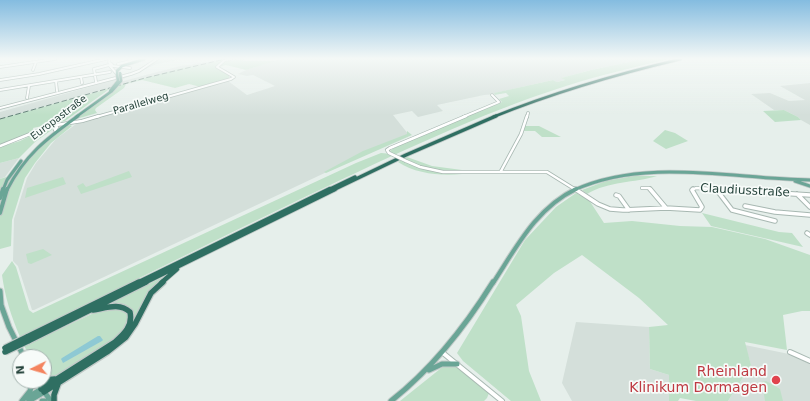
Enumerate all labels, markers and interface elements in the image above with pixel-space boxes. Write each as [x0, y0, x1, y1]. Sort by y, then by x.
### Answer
street label: Parallelweg [112, 90, 170, 118]
street label: Europastraße [29, 93, 89, 143]
street label: Claudiusstraße [700, 181, 790, 201]
north arrow [12, 349, 52, 389]
place label: Rheinland Klinikum Dormagen [629, 364, 767, 396]
text: N [14, 365, 27, 375]
marker: Rheinland Klinikum Dormagen [770, 374, 782, 386]

